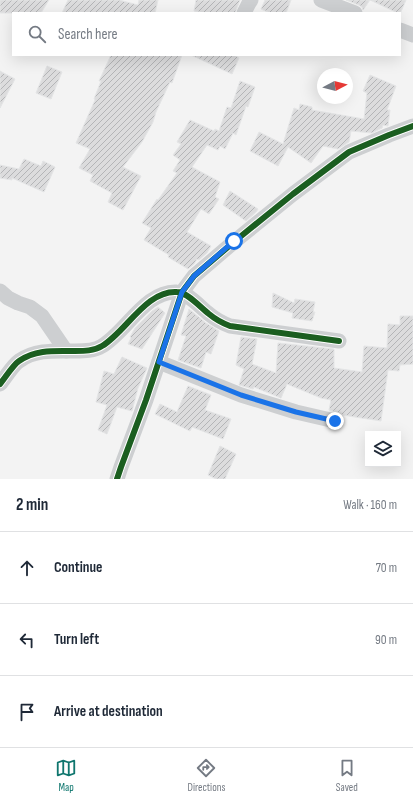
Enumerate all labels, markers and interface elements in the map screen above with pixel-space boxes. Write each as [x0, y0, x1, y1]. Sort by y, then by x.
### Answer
search box [12, 12, 401, 56]
icon: search [26, 23, 48, 45]
text: Search here [58, 25, 118, 44]
north arrow [317, 68, 353, 104]
route start [225, 232, 243, 250]
route end [326, 412, 344, 430]
map controls [365, 431, 401, 467]
button: layers [365, 431, 401, 467]
text: 2 min [16, 495, 48, 515]
text: Walk · 160 m [343, 497, 397, 513]
icon: ahead [16, 557, 38, 579]
text: Continue [54, 558, 103, 577]
text: 70 m [376, 560, 397, 576]
icon: left [16, 629, 38, 651]
text: Turn left [54, 630, 99, 649]
text: 90 m [375, 632, 397, 648]
icon: arrive [16, 701, 38, 723]
text: Arrive at destination [54, 702, 163, 721]
tab: Map [55, 757, 77, 794]
tab: Directions [188, 757, 225, 794]
tab: Saved [336, 757, 358, 794]

